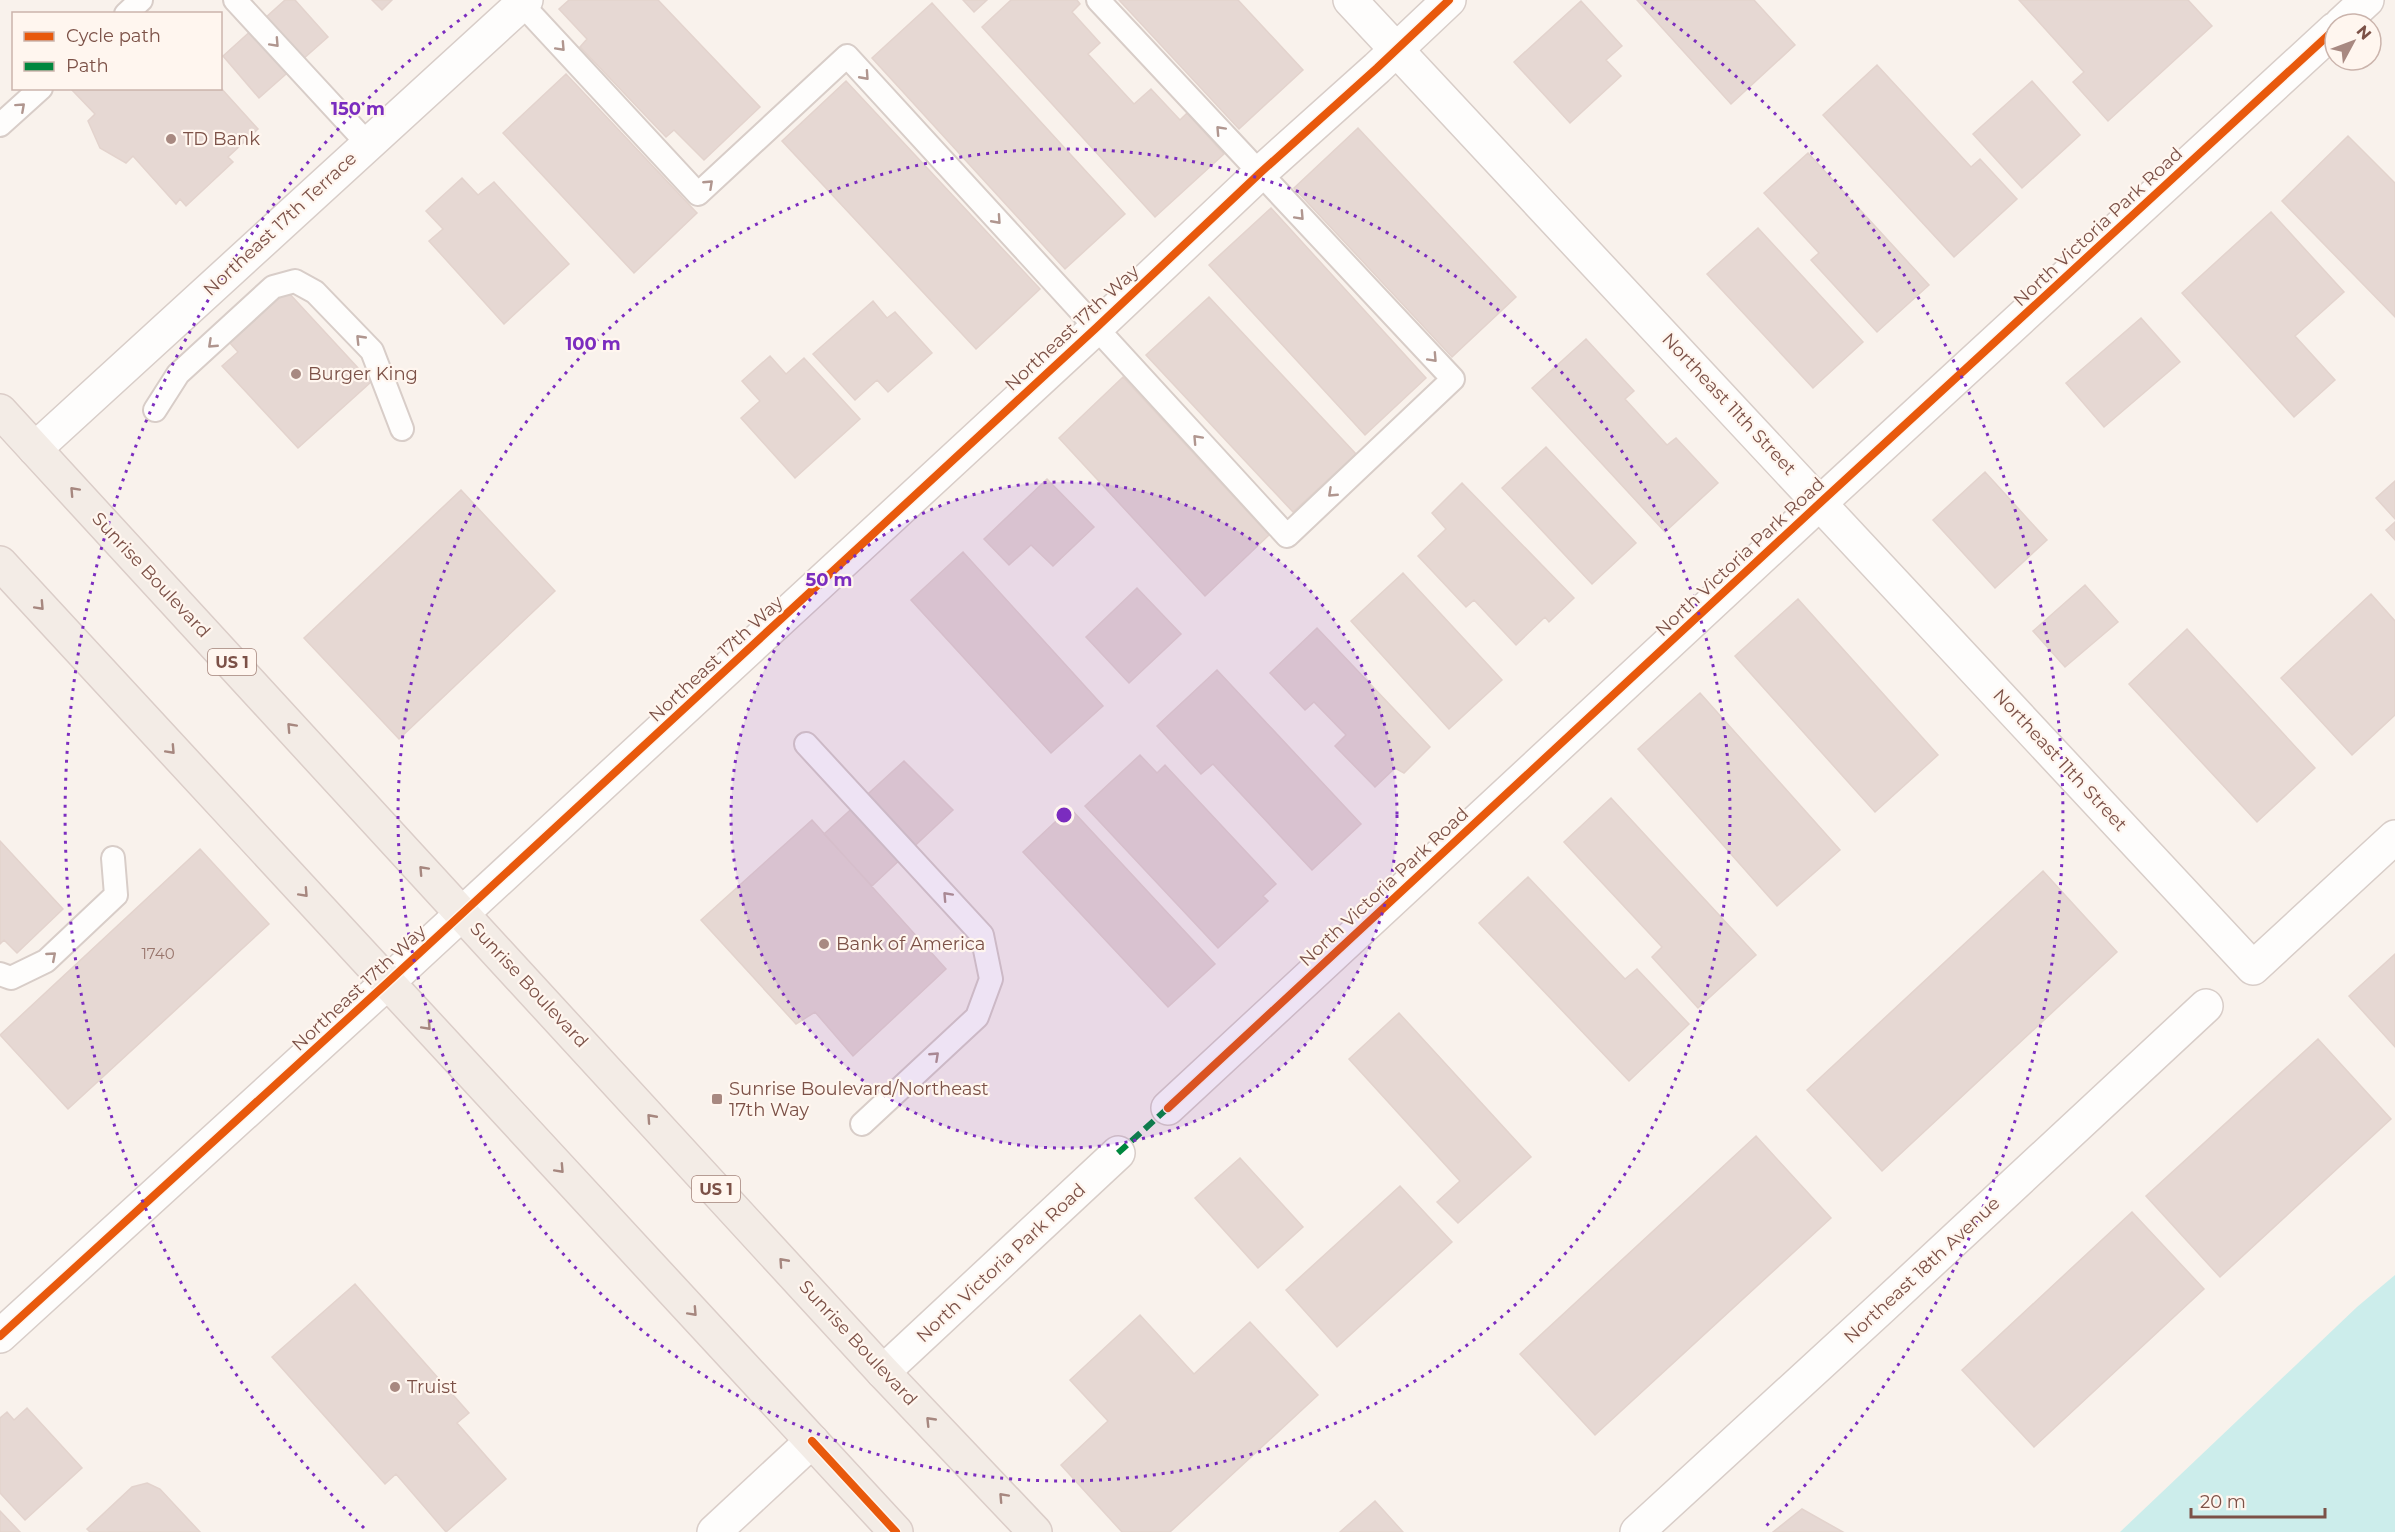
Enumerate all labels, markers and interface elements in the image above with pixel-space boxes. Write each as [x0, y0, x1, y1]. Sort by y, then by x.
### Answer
legend [12, 12, 222, 90]
north arrow [2323, 12, 2383, 72]
text: N [2353, 21, 2375, 44]
text: Cycle path [66, 25, 161, 47]
one-way arrow [267, 36, 278, 47]
one-way arrow [554, 40, 565, 51]
text: Path [66, 55, 109, 77]
one-way arrow [858, 69, 869, 80]
text: 150 m [331, 98, 385, 120]
one-way arrow [14, 103, 25, 114]
one-way arrow [1216, 127, 1227, 137]
place label: TD Bank [183, 128, 260, 150]
marker: TD Bank [164, 132, 178, 146]
street label: North Victoria Park Road [2009, 143, 2187, 311]
street label: Northeast 17th Terrace [199, 147, 361, 301]
one-way arrow [702, 180, 713, 191]
one-way arrow [1292, 208, 1303, 219]
one-way arrow [990, 213, 1001, 224]
street label: Northeast 17th Way [1001, 260, 1144, 396]
street label: Northeast 11th Street [1657, 328, 1801, 480]
text: 100 m [565, 333, 621, 355]
one-way arrow [356, 336, 367, 346]
one-way arrow [208, 337, 218, 348]
one-way arrow [1426, 351, 1437, 361]
place label: Burger King [308, 363, 418, 385]
marker: Burger King [289, 367, 303, 381]
one-way arrow [1193, 435, 1204, 445]
street label: North Victoria Park Road [1651, 473, 1829, 641]
one-way arrow [1329, 486, 1339, 497]
one-way arrow [70, 487, 81, 497]
street label: Sunrise Boulevard [87, 508, 215, 642]
text: 50 m [806, 569, 852, 591]
street label: Northeast 17th Way [645, 591, 788, 727]
one-way arrow [32, 599, 43, 610]
road number: US 1 [208, 649, 256, 675]
street label: Northeast 11th Street [1988, 684, 2132, 836]
one-way arrow [287, 723, 298, 733]
one-way arrow [164, 743, 175, 754]
street label: North Victoria Park Road [1295, 803, 1473, 971]
centre of rings [1054, 805, 1074, 825]
one-way arrow [420, 866, 431, 877]
one-way arrow [297, 886, 308, 897]
one-way arrow [943, 892, 954, 903]
street label: Sunrise Boulevard [465, 918, 593, 1052]
street label: Northeast 17th Way [288, 920, 431, 1056]
place label: Bank of America [836, 933, 986, 955]
marker: Bank of America [817, 937, 831, 951]
house number: 1740 [141, 944, 175, 963]
one-way arrow [45, 952, 56, 963]
one-way arrow [420, 1020, 431, 1030]
one-way arrow [929, 1052, 939, 1063]
place label: Sunrise Boulevard/Northeast 17th Way [729, 1078, 989, 1121]
marker: Sunrise Boulevard/Northeast 17th Way [710, 1092, 724, 1106]
one-way arrow [647, 1115, 658, 1125]
one-way arrow [553, 1162, 564, 1173]
road number: US 1 [692, 1176, 740, 1202]
street label: North Victoria Park Road [912, 1179, 1090, 1347]
street label: Northeast 18th Avenue [1840, 1192, 2005, 1348]
one-way arrow [779, 1259, 790, 1269]
street label: Sunrise Boulevard [794, 1276, 922, 1410]
one-way arrow [685, 1305, 696, 1316]
place label: Truist [407, 1376, 457, 1398]
marker: Truist [388, 1380, 402, 1394]
one-way arrow [926, 1417, 937, 1427]
scale bar [2191, 1481, 2324, 1519]
text: 20 m [2200, 1491, 2246, 1513]
one-way arrow [999, 1494, 1010, 1504]

